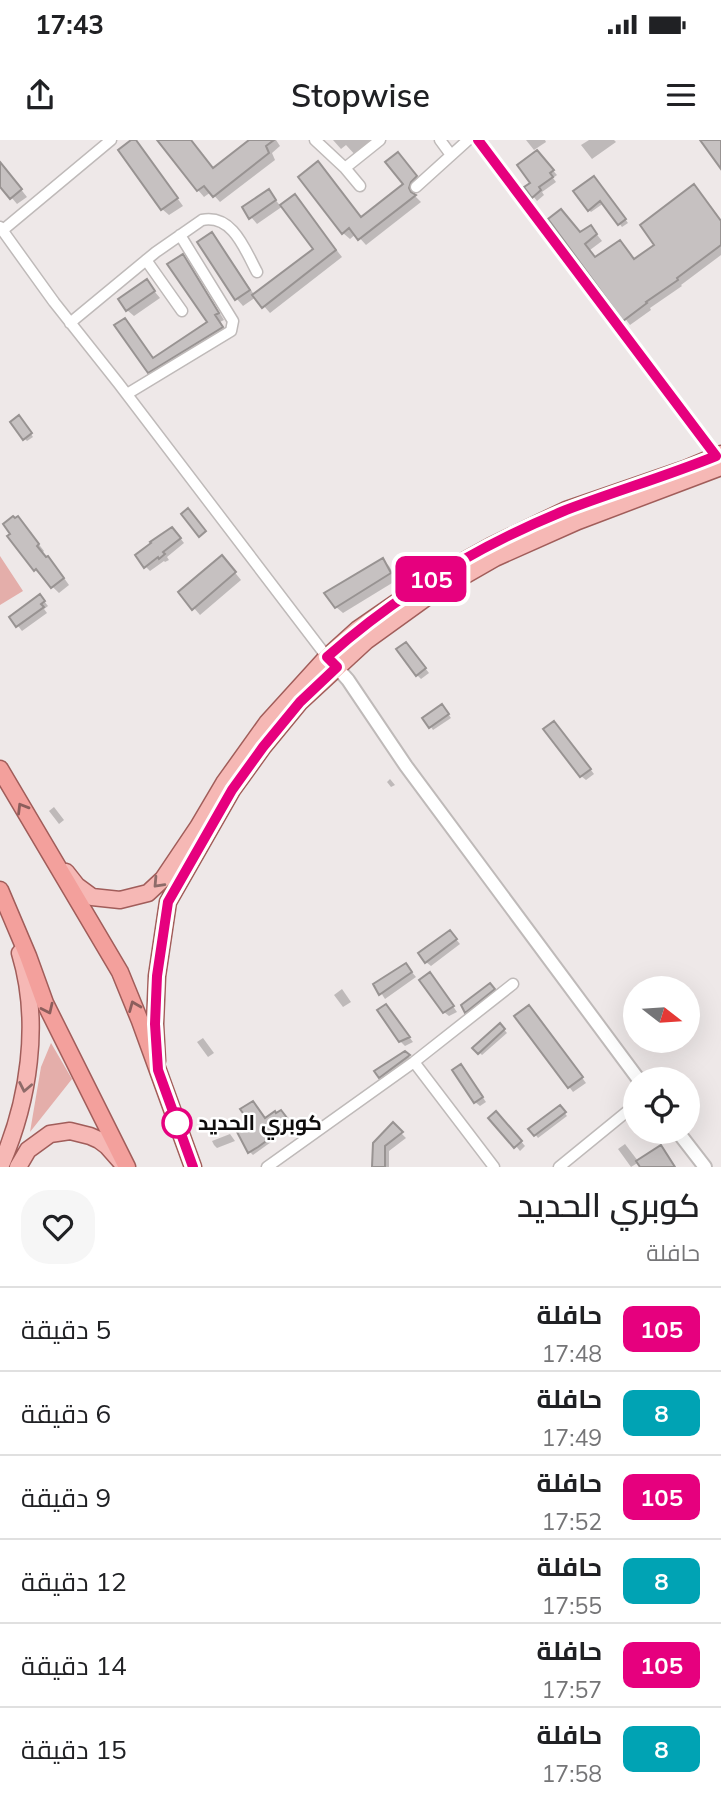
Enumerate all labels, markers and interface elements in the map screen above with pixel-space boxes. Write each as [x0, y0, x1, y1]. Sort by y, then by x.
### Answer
text: 17:43 [35, 8, 104, 41]
text: Stopwise [291, 75, 430, 115]
icon: share [21, 76, 59, 114]
icon: menu [662, 76, 700, 114]
line badge: 105 [391, 556, 471, 602]
text: 105 [409, 564, 453, 594]
one-way arrow [18, 803, 31, 816]
one-way arrow [154, 875, 166, 888]
north arrow [623, 976, 700, 1054]
map controls [623, 976, 700, 1144]
one-way arrow [129, 1001, 143, 1013]
one-way arrow [40, 1002, 54, 1014]
button: locate [623, 1067, 700, 1144]
one-way arrow [18, 1081, 33, 1093]
marker: كوبري الحديد [162, 1108, 192, 1138]
place label: كوبري الحديد [198, 1109, 322, 1140]
text: كوبري الحديد [517, 1184, 700, 1225]
button: heart [21, 1190, 95, 1264]
text: حافلة [646, 1238, 700, 1267]
text: حافلة [537, 1298, 602, 1331]
text: 5 دقيقة [21, 1313, 111, 1346]
text: 105 [640, 1314, 683, 1344]
text: 17:48 [542, 1339, 602, 1368]
text: حافلة [537, 1382, 602, 1415]
text: 6 دقيقة [21, 1397, 111, 1430]
text: 8 [654, 1398, 669, 1428]
text: 17:49 [542, 1423, 602, 1452]
text: حافلة [537, 1466, 602, 1499]
text: 9 دقيقة [21, 1481, 111, 1514]
text: 105 [640, 1482, 683, 1512]
text: 17:52 [542, 1507, 602, 1536]
text: حافلة [537, 1550, 602, 1583]
text: 12 دقيقة [21, 1565, 127, 1598]
text: 8 [654, 1566, 669, 1596]
text: 17:55 [542, 1591, 602, 1620]
text: حافلة [537, 1634, 602, 1667]
text: 14 دقيقة [21, 1649, 127, 1682]
text: 105 [640, 1650, 683, 1680]
text: 17:57 [542, 1675, 602, 1704]
text: حافلة [537, 1718, 602, 1751]
text: 15 دقيقة [21, 1733, 127, 1766]
text: 8 [654, 1734, 669, 1764]
text: 17:58 [542, 1759, 602, 1788]

